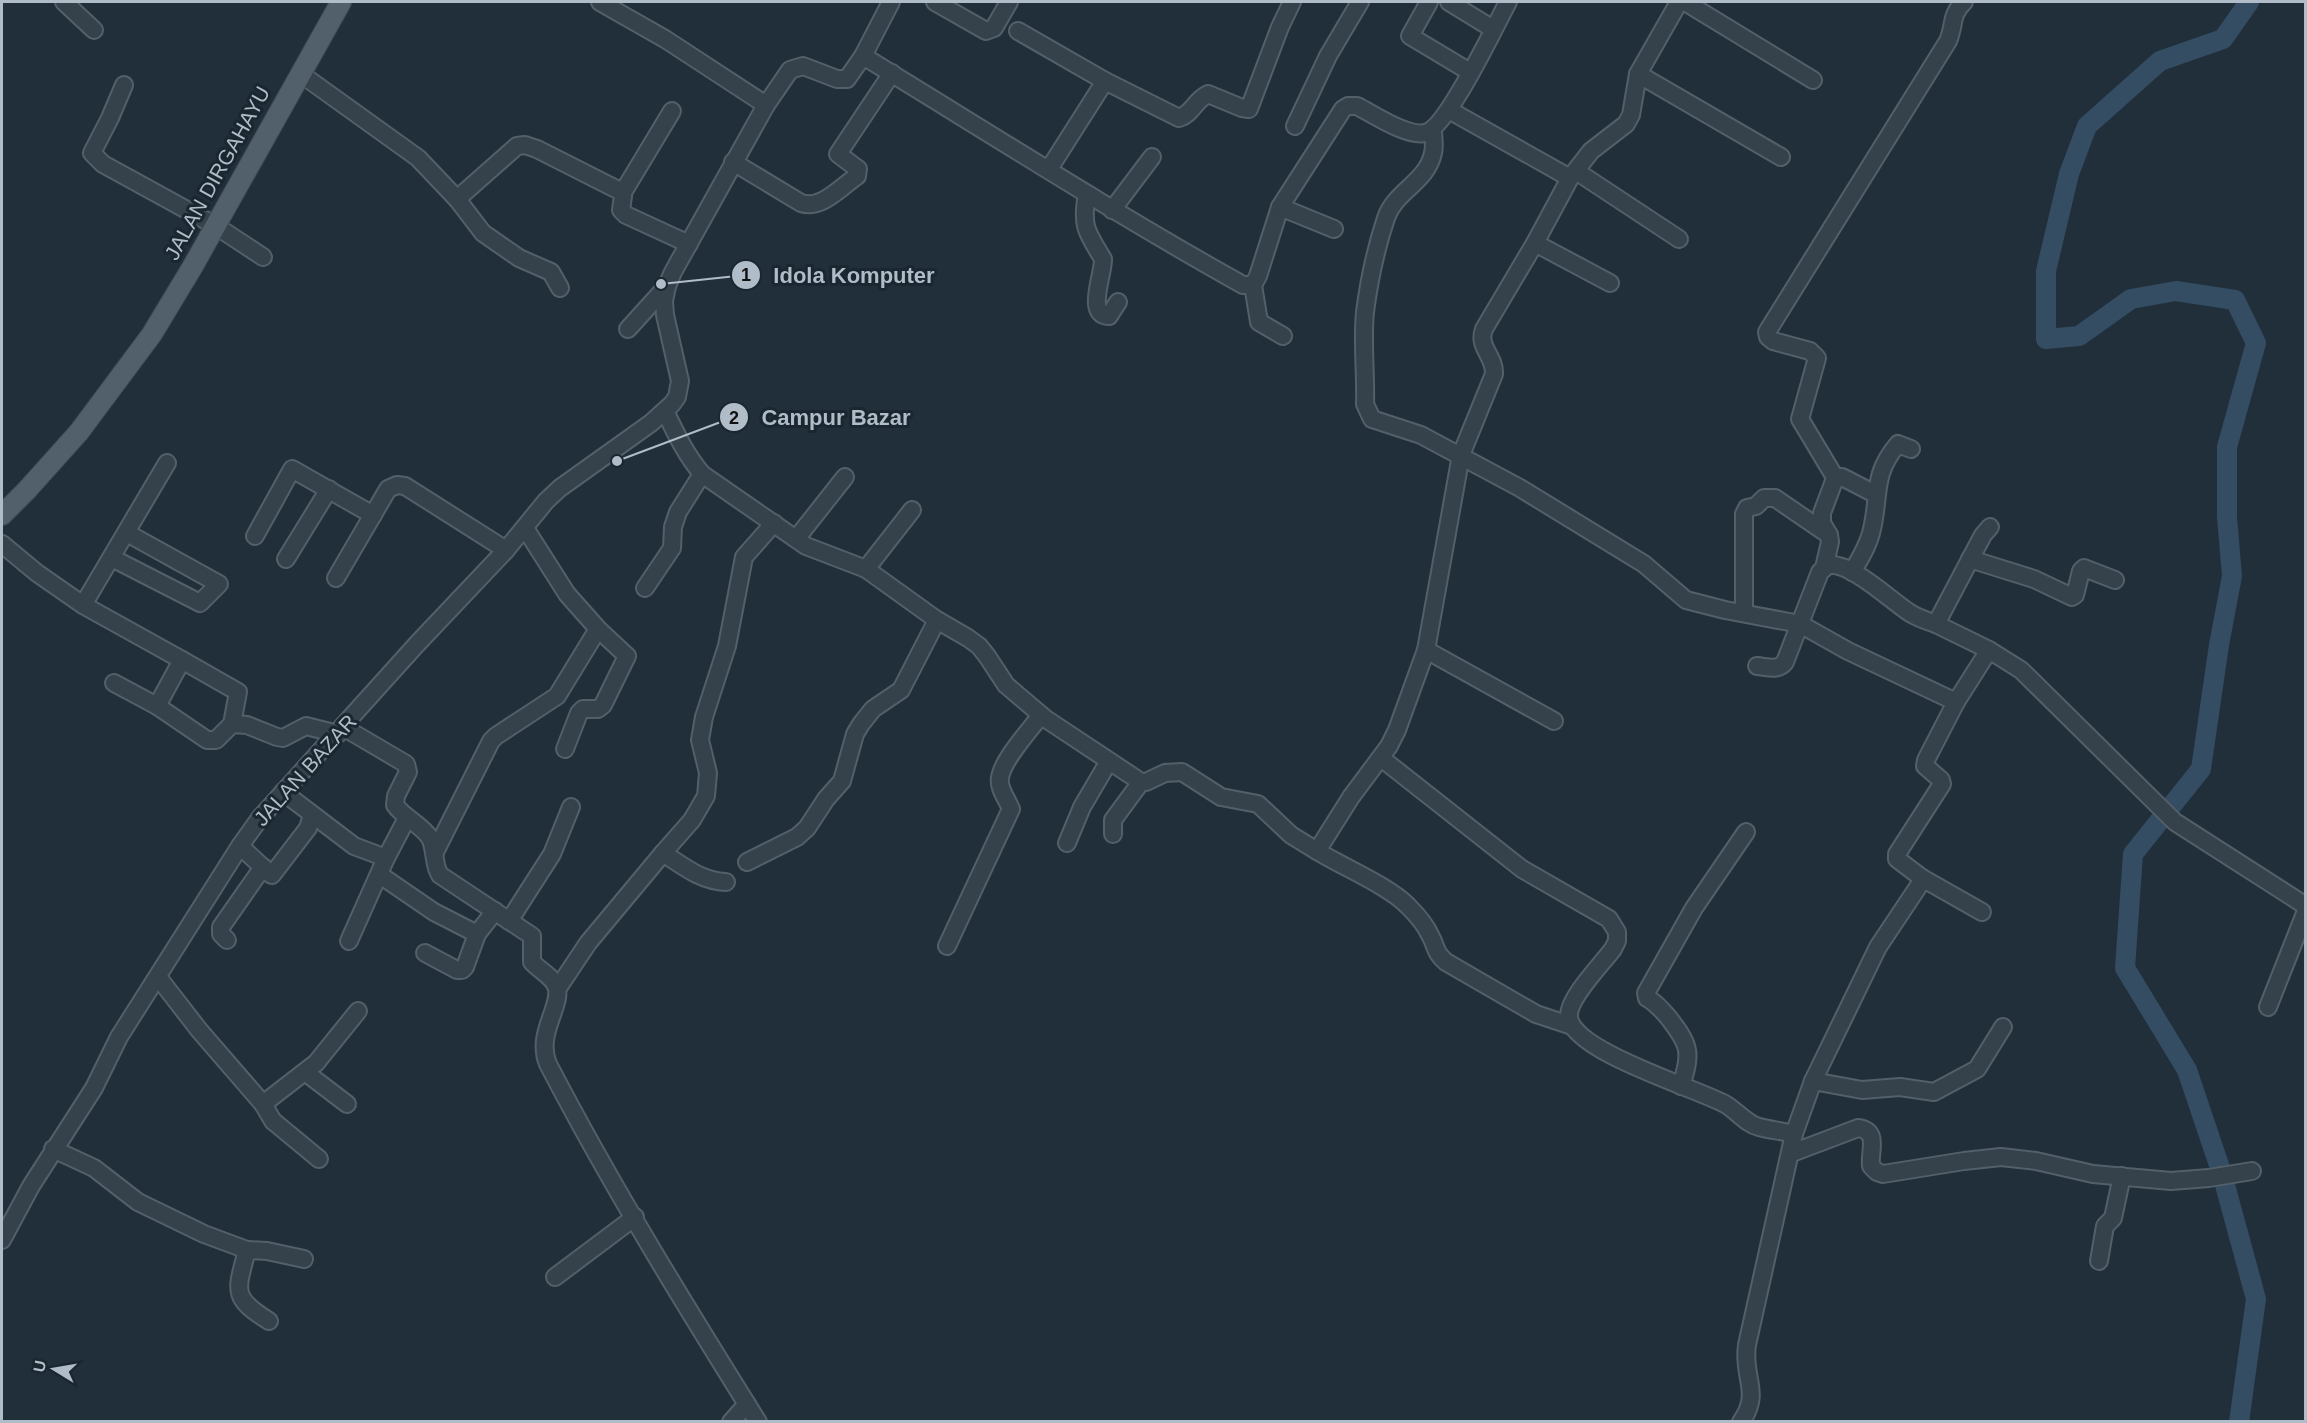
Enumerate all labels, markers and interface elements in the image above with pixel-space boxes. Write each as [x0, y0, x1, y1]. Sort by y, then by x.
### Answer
street label: JALAN DIRGAHAYU [160, 82, 274, 264]
callout: Idola Komputer [731, 255, 947, 295]
text: Idola Komputer [773, 263, 935, 288]
text: 1 [741, 265, 751, 285]
callout: Campur Bazar [719, 397, 922, 437]
text: Campur Bazar [761, 405, 911, 430]
text: 2 [729, 408, 739, 428]
street label: JALAN BAZAR [249, 710, 361, 830]
north arrow [24, 1339, 84, 1399]
text: U [30, 1359, 49, 1374]

